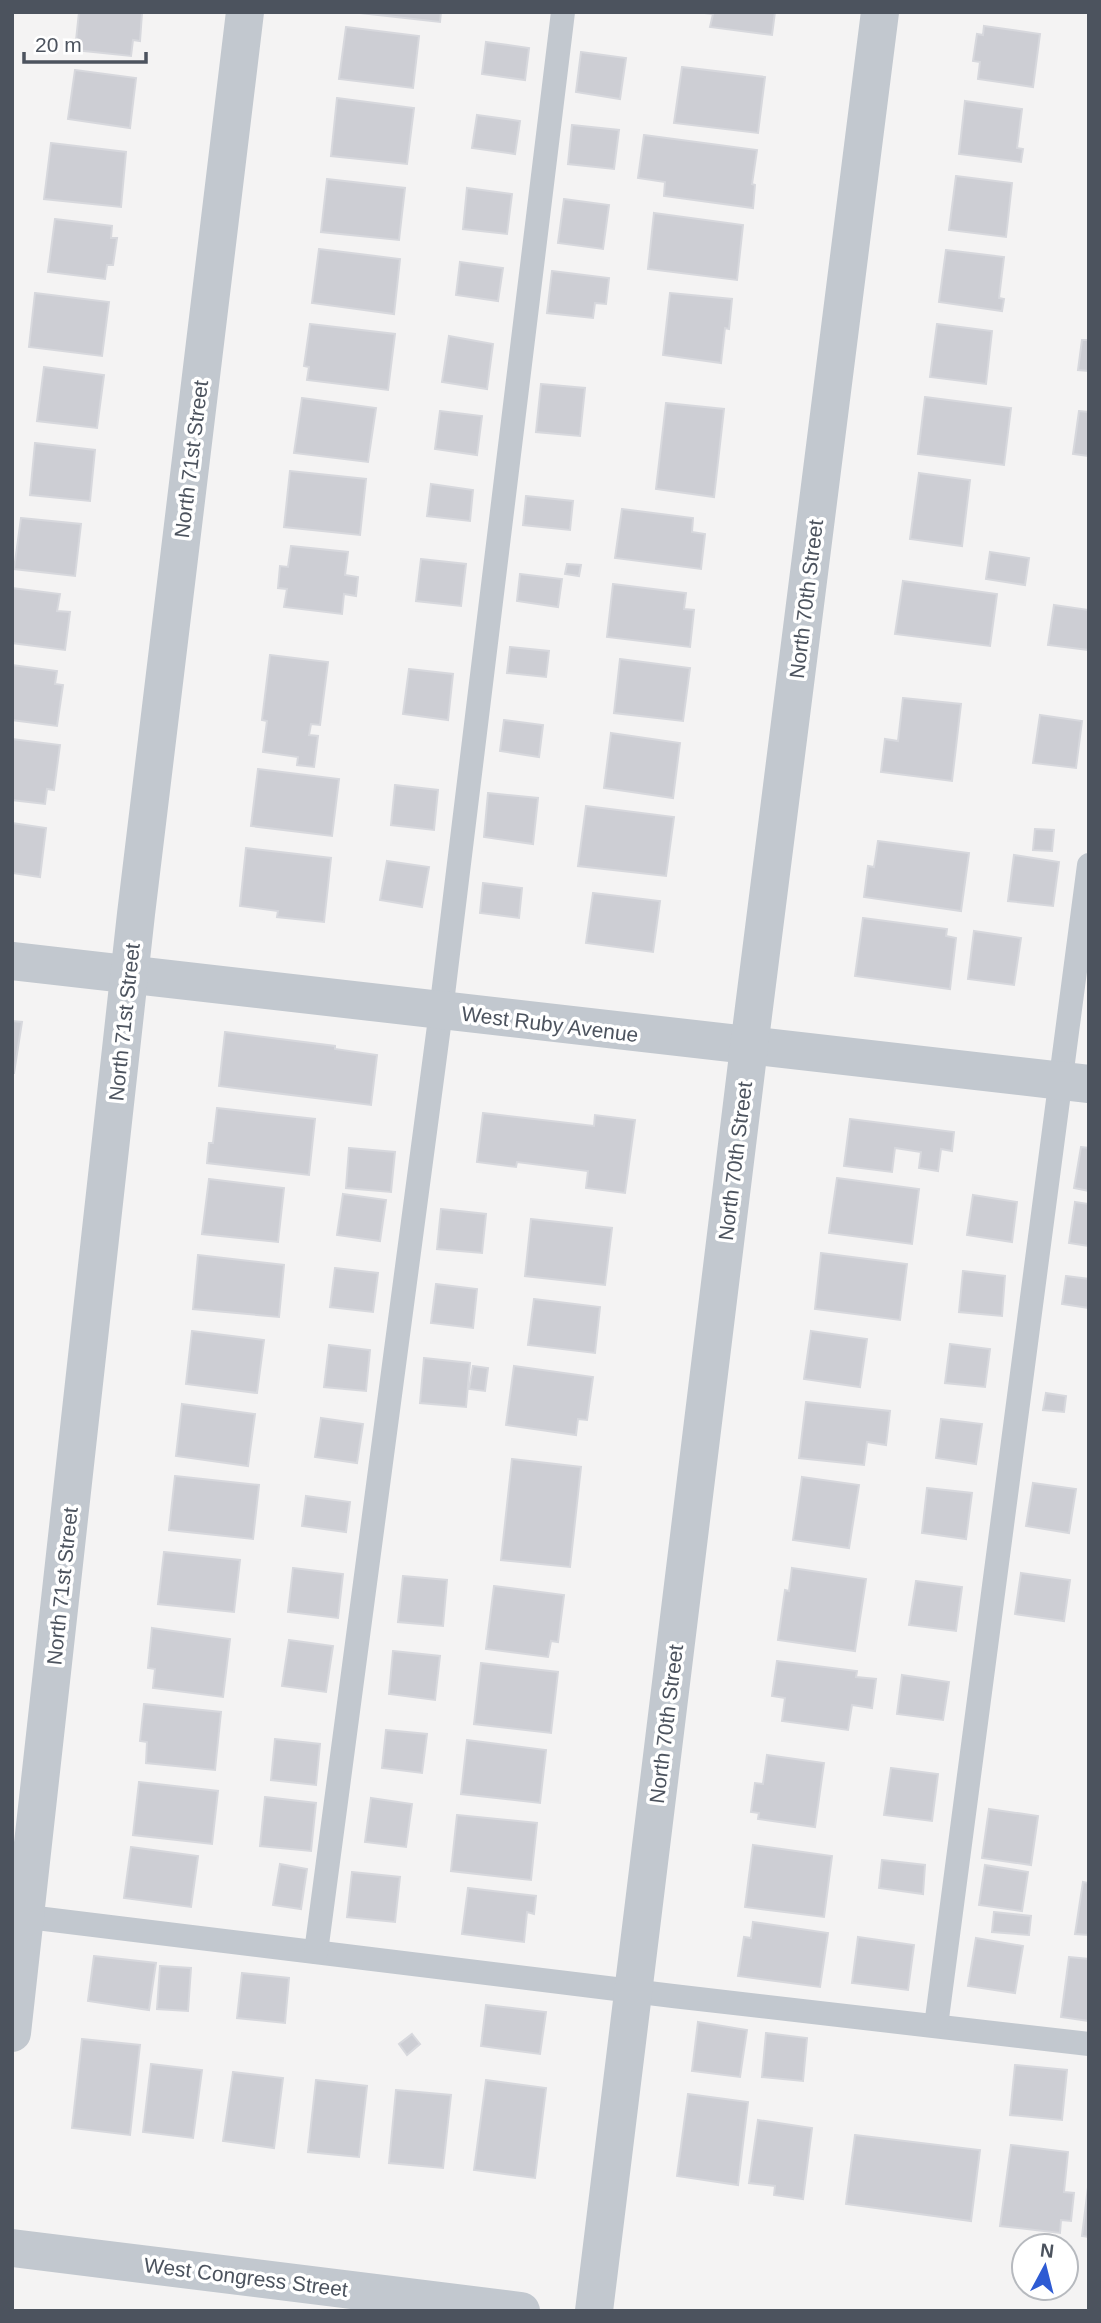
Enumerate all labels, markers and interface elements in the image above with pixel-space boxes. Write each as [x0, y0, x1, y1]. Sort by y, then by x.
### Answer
scale bar [24, 21, 147, 65]
text: 20 m [35, 33, 82, 56]
street label: North 71st Street [170, 379, 212, 539]
street label: North 70th Street [785, 518, 827, 680]
street label: North 71st Street [104, 942, 144, 1102]
street label: West Ruby Avenue [460, 1002, 640, 1046]
street label: North 70th Street [714, 1080, 756, 1242]
street label: North 71st Street [42, 1506, 82, 1666]
street label: North 70th Street [645, 1643, 687, 1805]
north arrow [1010, 2232, 1080, 2302]
text: N [1039, 2239, 1055, 2262]
street label: West Congress Street [143, 2253, 349, 2301]

